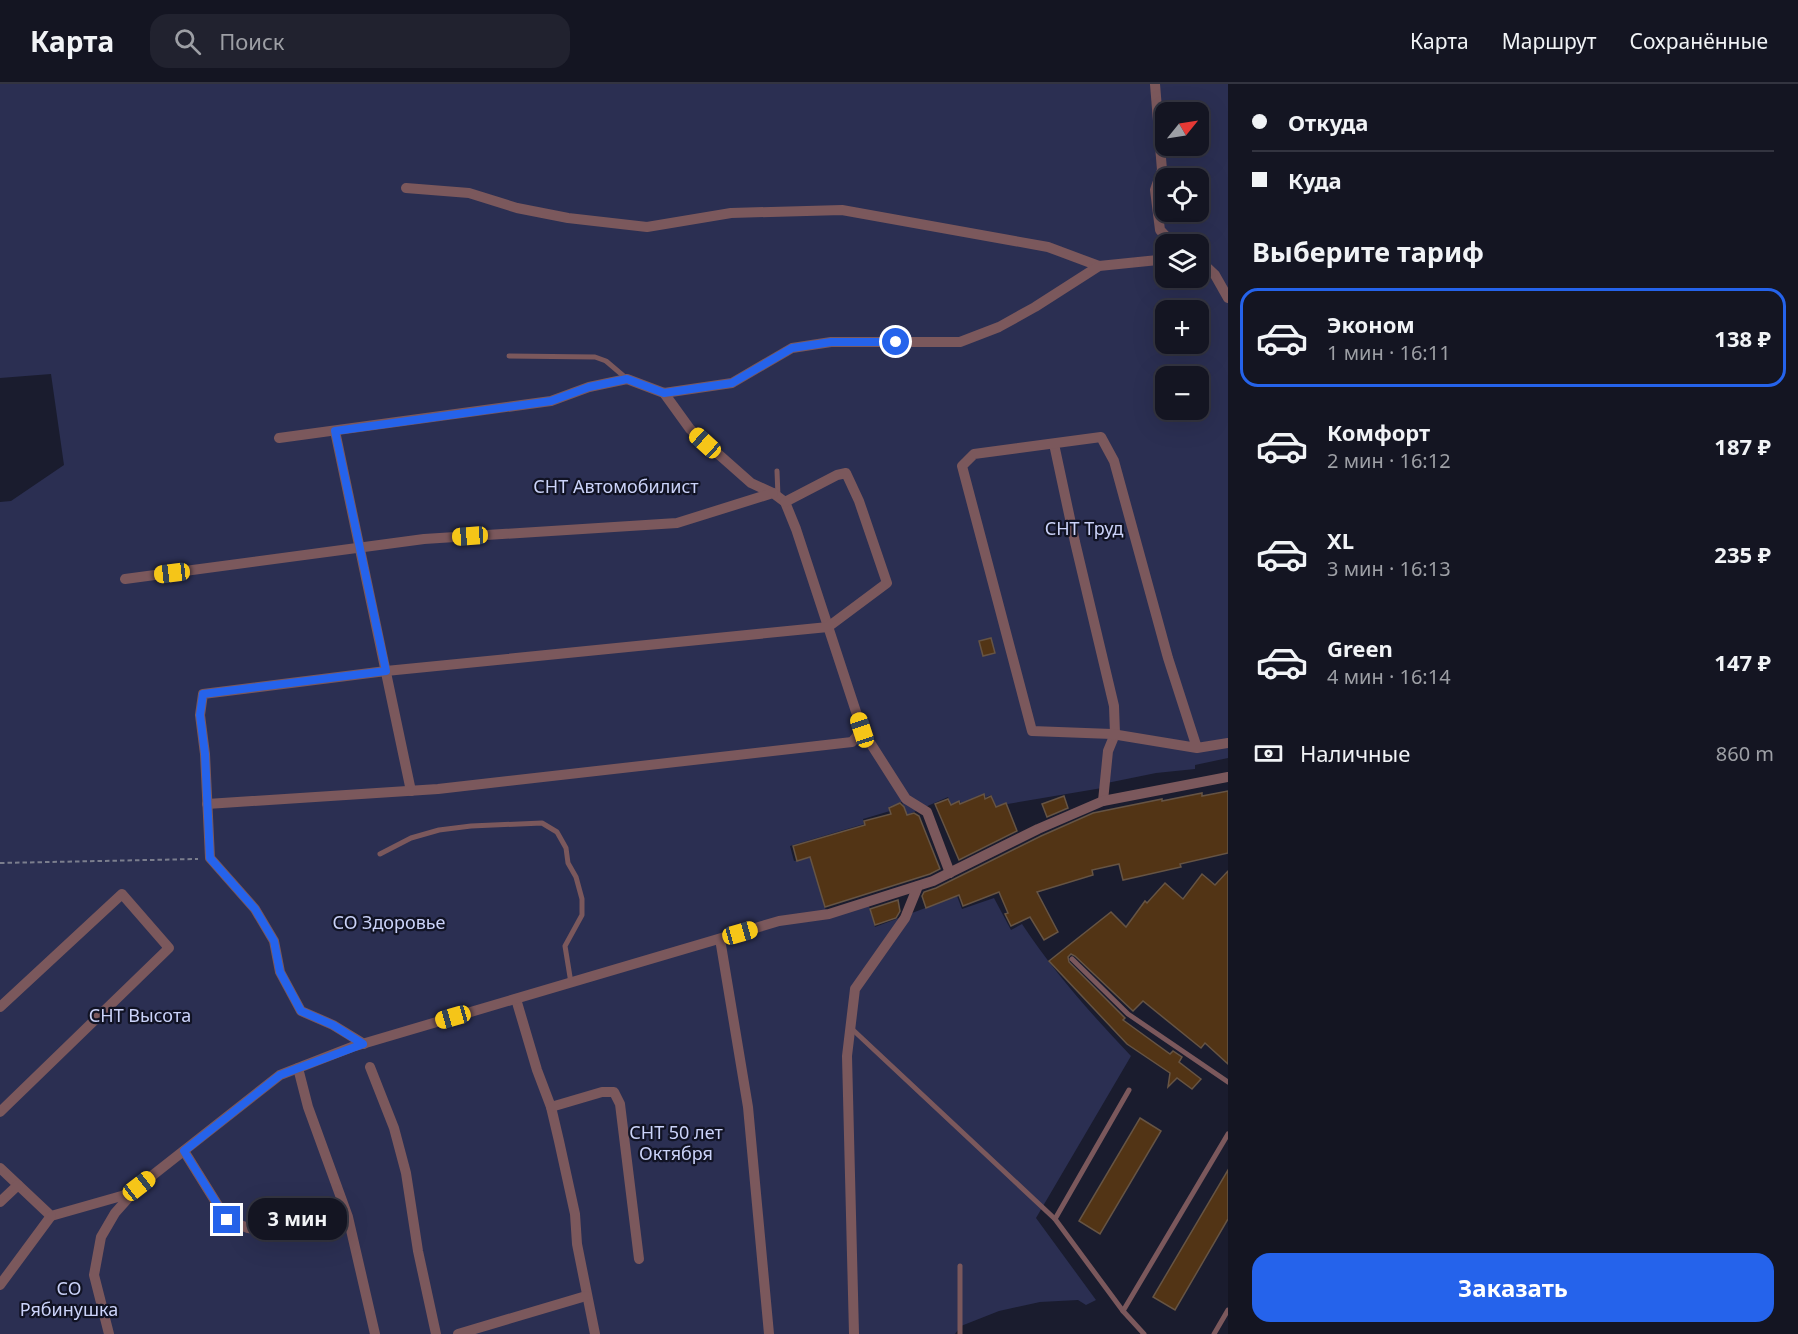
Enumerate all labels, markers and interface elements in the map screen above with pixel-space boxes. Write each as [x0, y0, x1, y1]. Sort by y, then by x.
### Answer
search box [150, 14, 570, 68]
text: Карта [30, 22, 114, 60]
icon: search [171, 25, 204, 58]
text: Поиск [219, 26, 285, 56]
text: Карта [1410, 27, 1469, 55]
text: Маршрут [1502, 27, 1597, 55]
text: Сохранённые [1630, 27, 1768, 55]
north arrow [1155, 102, 1209, 156]
map controls [1155, 102, 1209, 420]
text: Откуда [1288, 107, 1368, 137]
text: Куда [1288, 165, 1342, 195]
button: locate [1155, 168, 1209, 222]
text: Выберите тариф [1252, 233, 1484, 270]
button: layers [1155, 234, 1209, 288]
button: + [1155, 300, 1209, 354]
text: Эконом [1327, 309, 1415, 339]
icon: car [1255, 311, 1309, 365]
text: 138 ₽ [1714, 323, 1771, 353]
route start [882, 328, 909, 355]
text: 1 мин · 16:11 [1327, 339, 1451, 366]
button: − [1155, 366, 1209, 420]
text: Комфорт [1327, 417, 1430, 447]
icon: car [1255, 419, 1309, 473]
car [686, 424, 724, 462]
text: 187 ₽ [1714, 431, 1771, 461]
text: 2 мин · 16:12 [1327, 447, 1451, 474]
park label: СНТ Автомобилист [533, 474, 699, 498]
park label: СНТ Труд [1045, 516, 1123, 540]
text: XL [1327, 525, 1354, 555]
car [451, 526, 489, 546]
icon: car [1255, 527, 1309, 581]
text: 235 ₽ [1714, 539, 1771, 569]
text: 3 мин · 16:13 [1327, 555, 1451, 582]
car [153, 562, 191, 584]
text: Green [1327, 633, 1393, 663]
icon: car [1255, 635, 1309, 689]
text: 147 ₽ [1714, 647, 1771, 677]
text: 4 мин · 16:14 [1327, 663, 1451, 690]
car [848, 710, 876, 750]
icon: cash [1252, 737, 1285, 770]
text: Наличные [1300, 738, 1410, 768]
text: 860 m [1716, 740, 1774, 767]
park label: СО Здоровье [332, 910, 446, 934]
car [720, 919, 760, 947]
park label: СНТ Высота [89, 1003, 191, 1027]
car [433, 1003, 473, 1031]
park label: СНТ 50 лет Октября [629, 1120, 723, 1165]
car [119, 1168, 159, 1204]
callout: 3 мин [248, 1199, 347, 1241]
text: 3 мин [268, 1205, 327, 1232]
route end [213, 1206, 240, 1233]
button: Заказать [1252, 1253, 1774, 1322]
park label: СО Рябинушка [20, 1276, 118, 1321]

